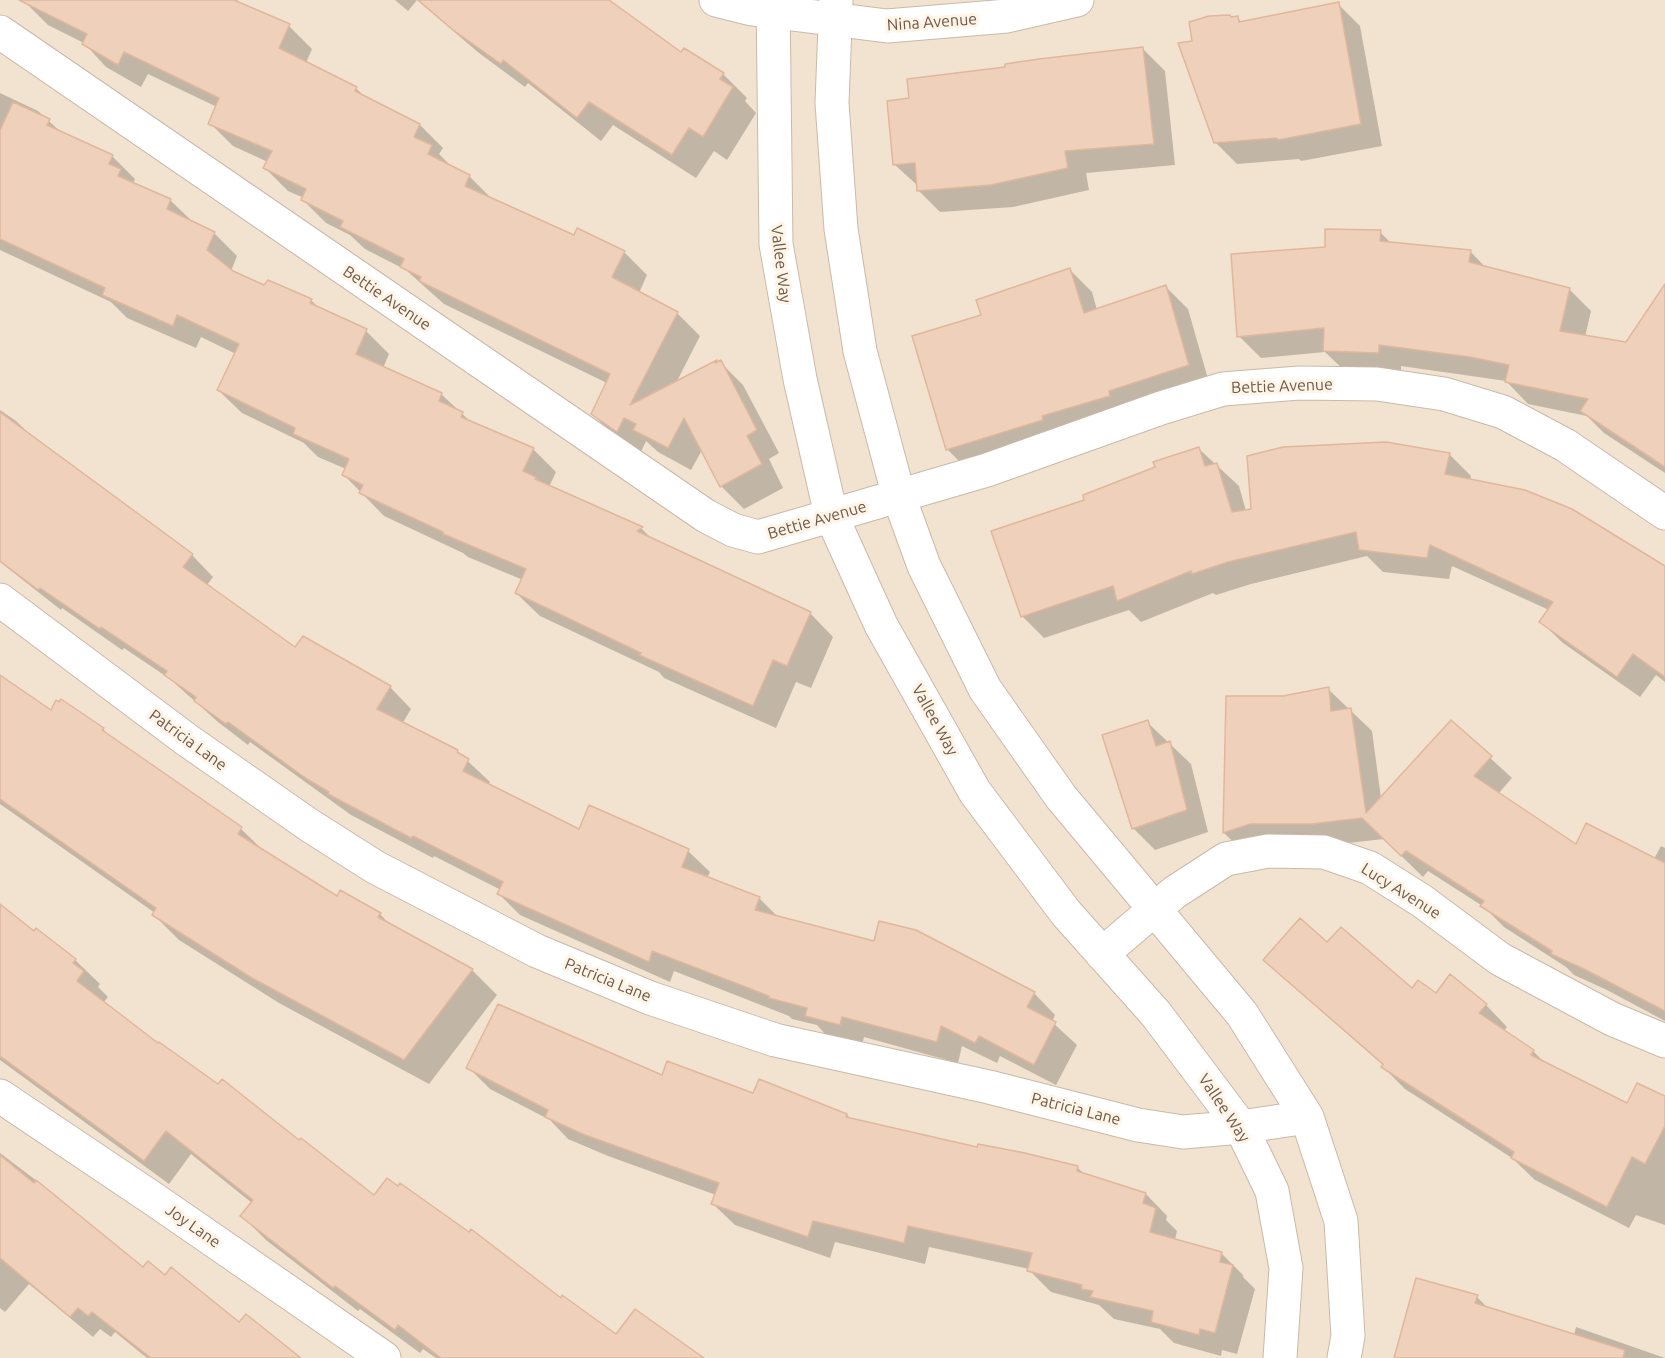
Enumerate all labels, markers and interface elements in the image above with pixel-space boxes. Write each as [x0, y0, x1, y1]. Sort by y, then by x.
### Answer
street label: Nina Avenue [886, 9, 978, 35]
street label: Vallee Way [767, 224, 795, 304]
street label: Bettie Avenue [339, 262, 435, 334]
street label: Bettie Avenue [1231, 375, 1333, 397]
street label: Bettie Avenue [765, 497, 869, 543]
street label: Vallee Way [908, 681, 962, 759]
street label: Patricia Lane [145, 705, 231, 775]
street label: Lucy Avenue [1358, 859, 1444, 923]
street label: Patricia Lane [562, 954, 654, 1006]
street label: Vallee Way [1194, 1070, 1254, 1146]
street label: Patricia Lane [1029, 1089, 1123, 1129]
street label: Joy Lane [162, 1200, 224, 1252]

